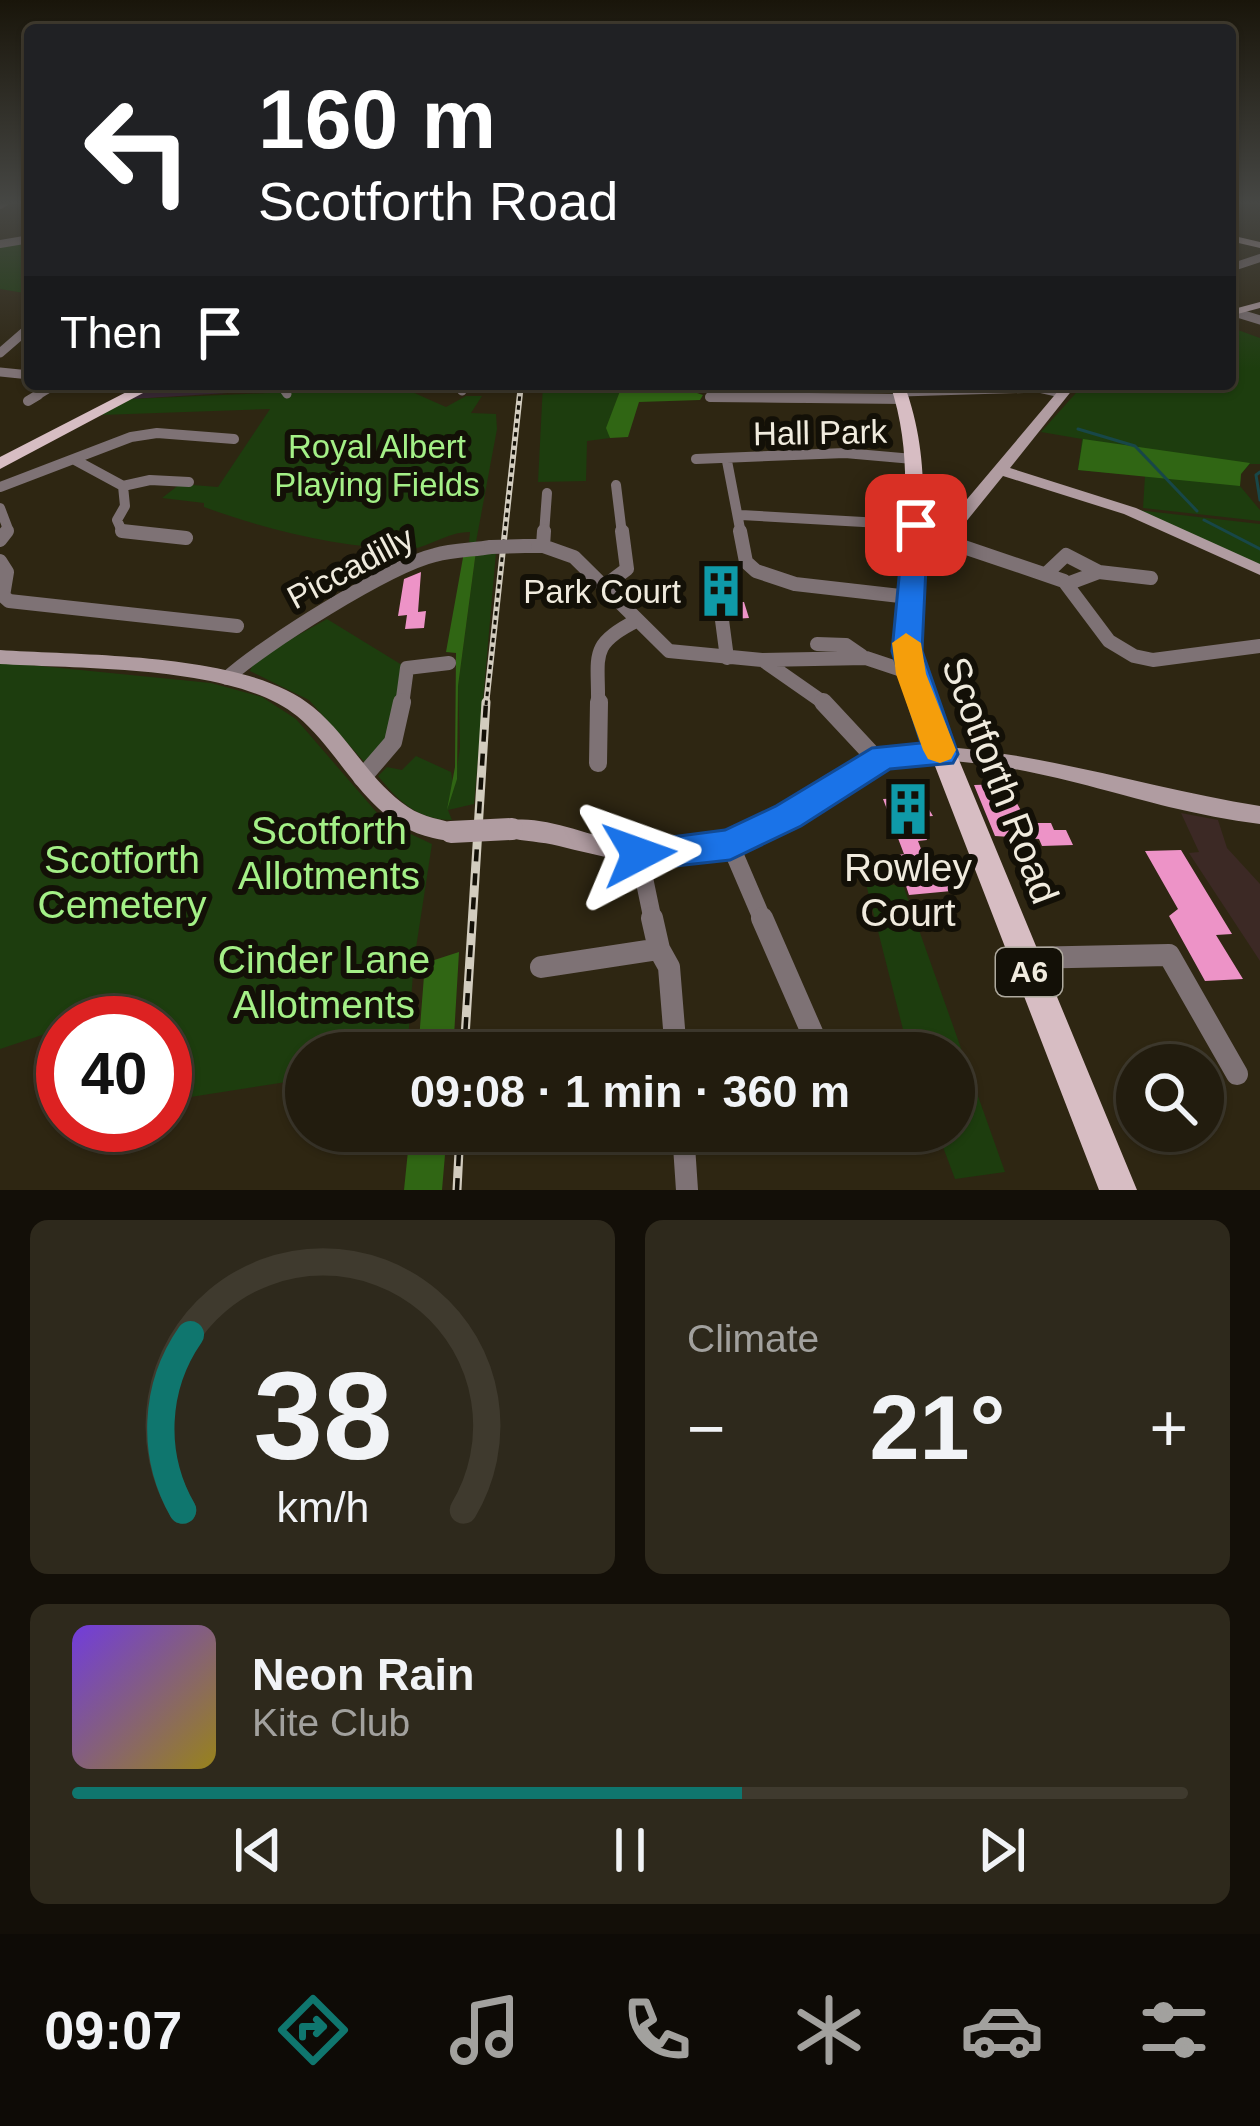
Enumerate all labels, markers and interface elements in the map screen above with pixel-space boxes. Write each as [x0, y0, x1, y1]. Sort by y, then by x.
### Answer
icon: left [60, 72, 216, 228]
text: 160 m [258, 72, 496, 166]
text: Scotforth Road [258, 171, 618, 231]
icon: arrive [187, 300, 253, 366]
text: Then [60, 307, 163, 358]
street label: Hall Park [753, 413, 888, 452]
park label: Royal Albert Playing Fields [274, 428, 480, 503]
pin [865, 474, 967, 576]
icon: arrive [883, 492, 949, 558]
street label: Piccadilly [281, 519, 420, 616]
building icon: Park Court [692, 562, 750, 620]
place label: Park Court [523, 573, 681, 610]
street label: Scotforth Road [934, 651, 1067, 909]
building icon: Rowley Court [879, 780, 937, 838]
position arrow [576, 791, 702, 917]
park label: Scotforth Allotments [238, 809, 420, 897]
park label: Scotforth Cemetery [37, 838, 207, 926]
place label: Rowley Court [844, 846, 972, 934]
park label: Cinder Lane Allotments [218, 938, 430, 1026]
road number: A6 [996, 948, 1062, 996]
speed limit sign: 40 [36, 996, 192, 1152]
map controls [1116, 1044, 1224, 1152]
button: search [1116, 1044, 1224, 1152]
text: 09:08 · 1 min · 360 m [410, 1066, 850, 1117]
text: Climate [687, 1317, 819, 1360]
text: 38 [253, 1346, 392, 1485]
text: 21° [869, 1378, 1006, 1478]
text: − [687, 1391, 726, 1465]
text: + [1149, 1391, 1188, 1465]
text: km/h [276, 1483, 369, 1531]
text: Neon Rain [252, 1649, 475, 1700]
text: Kite Club [252, 1701, 410, 1744]
icon: previous [225, 1817, 291, 1883]
icon: pause [597, 1817, 663, 1883]
icon: next [969, 1817, 1035, 1883]
icon: directions [271, 1988, 355, 2072]
icon: music [443, 1988, 527, 2072]
icon: phone [615, 1988, 699, 2072]
icon: climate [787, 1988, 871, 2072]
icon: car [960, 1988, 1044, 2072]
icon: filters [1132, 1988, 1216, 2072]
text: 09:07 [44, 2000, 182, 2060]

